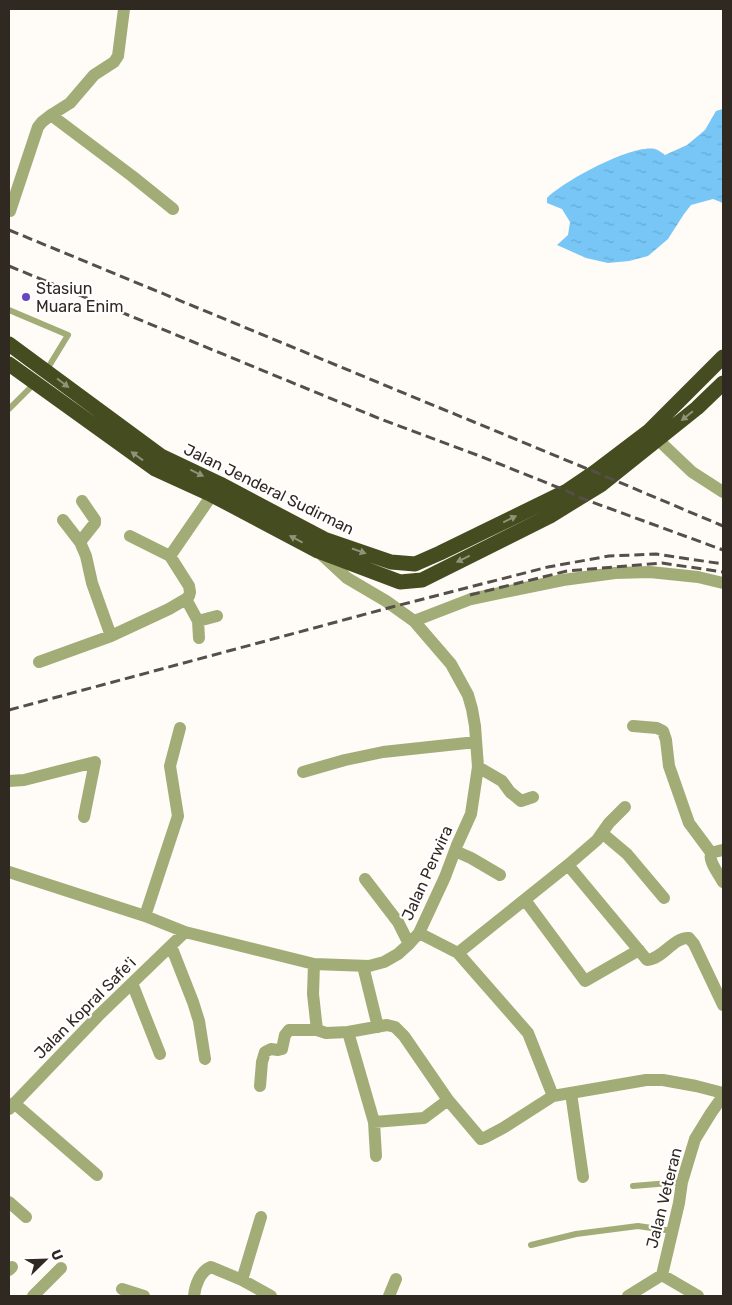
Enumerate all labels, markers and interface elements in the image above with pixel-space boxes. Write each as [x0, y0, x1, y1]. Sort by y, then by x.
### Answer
place label: Stasiun Muara Enim [36, 279, 123, 316]
marker: Stasiun Muara Enim [20, 291, 32, 303]
one-way arrow [56, 378, 70, 388]
one-way arrow [681, 411, 694, 422]
street label: Jalan Jenderal Sudirman [181, 439, 357, 539]
one-way arrow [130, 451, 144, 461]
one-way arrow [190, 469, 204, 477]
one-way arrow [502, 515, 517, 523]
one-way arrow [289, 535, 304, 543]
one-way arrow [352, 547, 367, 555]
one-way arrow [456, 556, 470, 564]
street label: Jalan Perwira [398, 823, 456, 923]
street label: Jalan Kopral Safe'i [30, 953, 140, 1063]
street label: Jalan Veteran [642, 1146, 686, 1250]
north arrow [20, 1235, 70, 1285]
text: U [47, 1247, 66, 1263]

